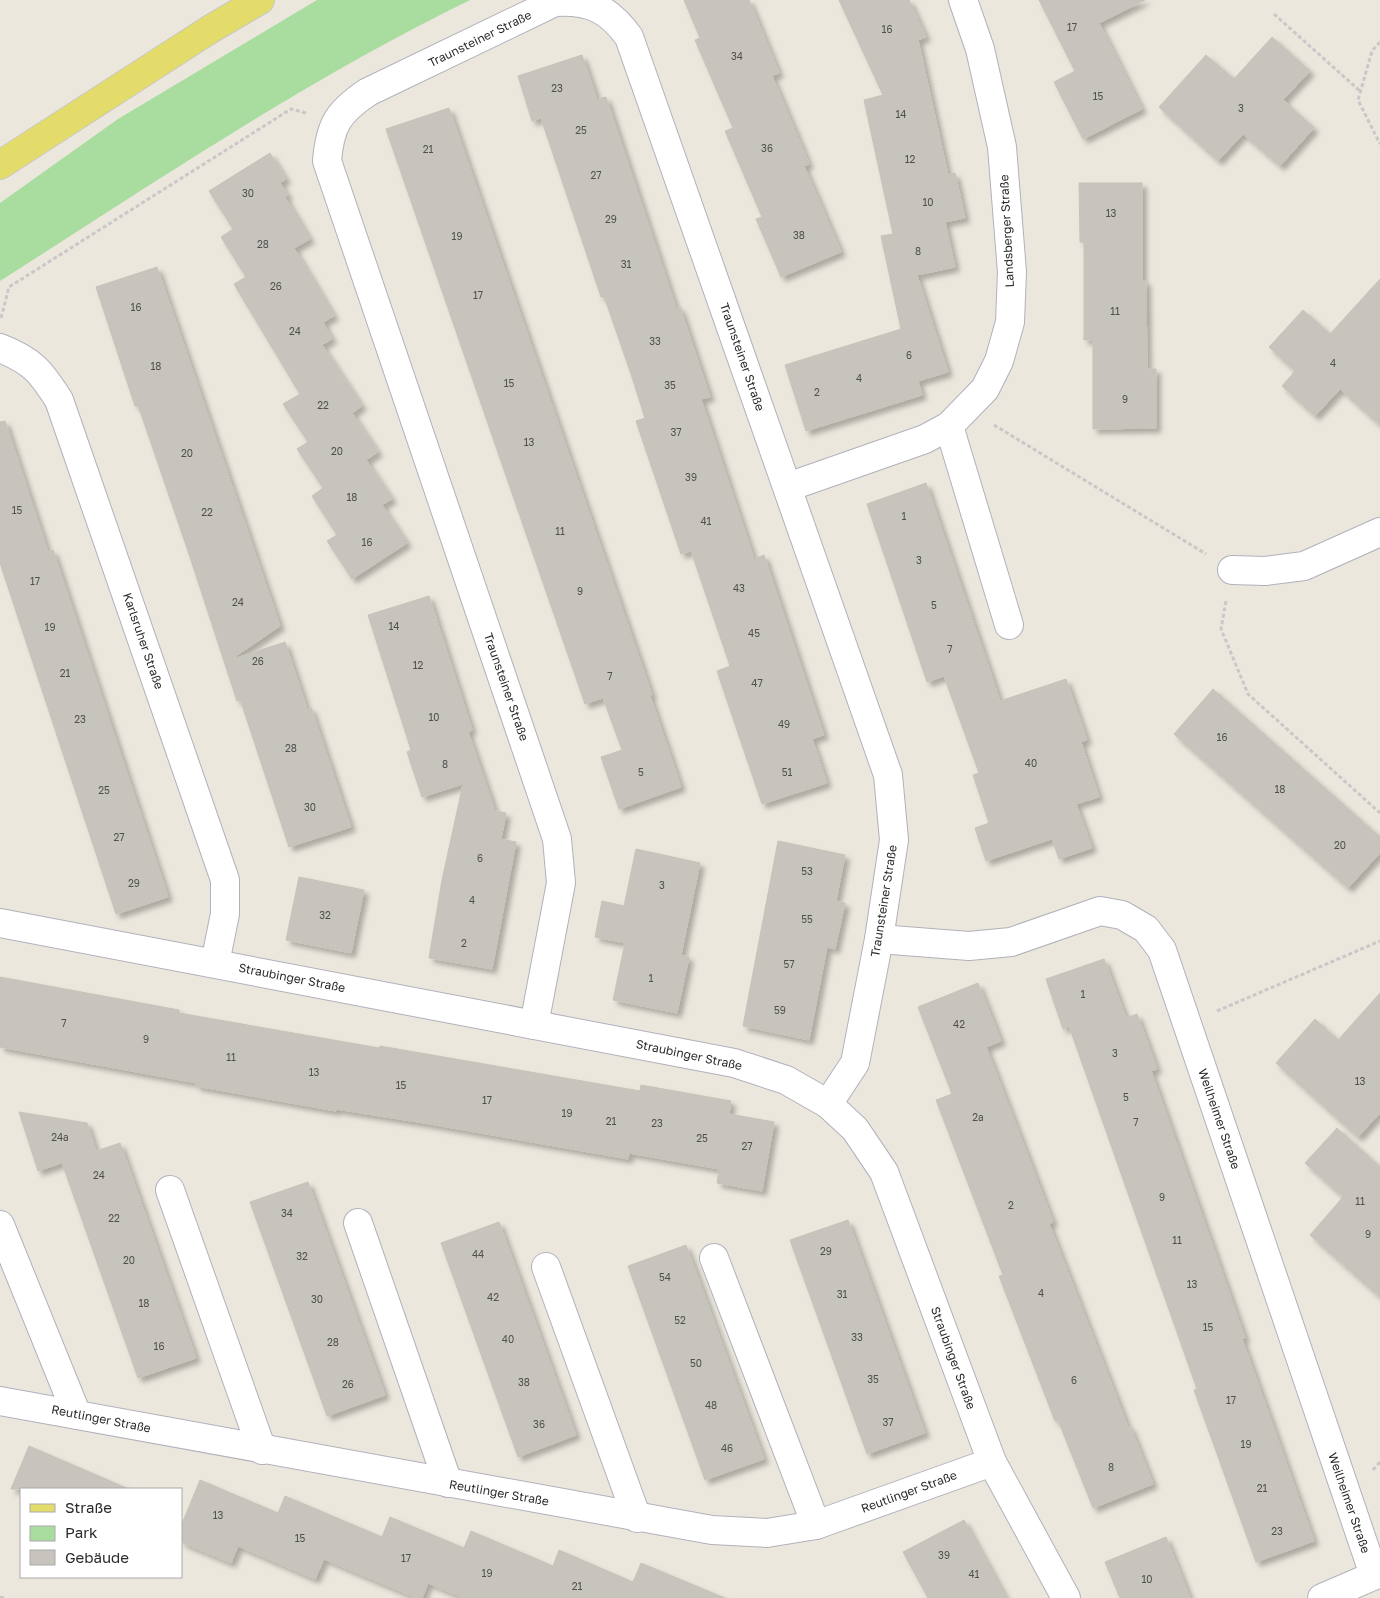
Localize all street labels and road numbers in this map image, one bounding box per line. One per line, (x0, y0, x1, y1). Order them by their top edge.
street label: Traunsteiner Straße (426, 7, 534, 70)
street label: Landsberger Straße (996, 174, 1017, 288)
street label: Traunsteiner Straße (717, 301, 768, 413)
street label: Karlsruher Straße (120, 591, 167, 691)
street label: Traunsteiner Straße (481, 631, 532, 743)
street label: Traunsteiner Straße (867, 844, 900, 958)
street label: Straubinger Straße (237, 960, 347, 995)
street label: Straubinger Straße (635, 1036, 744, 1073)
street label: Weilheimer Straße (1195, 1067, 1244, 1171)
street label: Straubinger Straße (928, 1304, 979, 1411)
street label: Reutlinger Straße (50, 1402, 152, 1436)
street label: Weilheimer Straße (1325, 1451, 1374, 1555)
street label: Reutlinger Straße (859, 1467, 959, 1516)
street label: Reutlinger Straße (448, 1476, 550, 1509)

